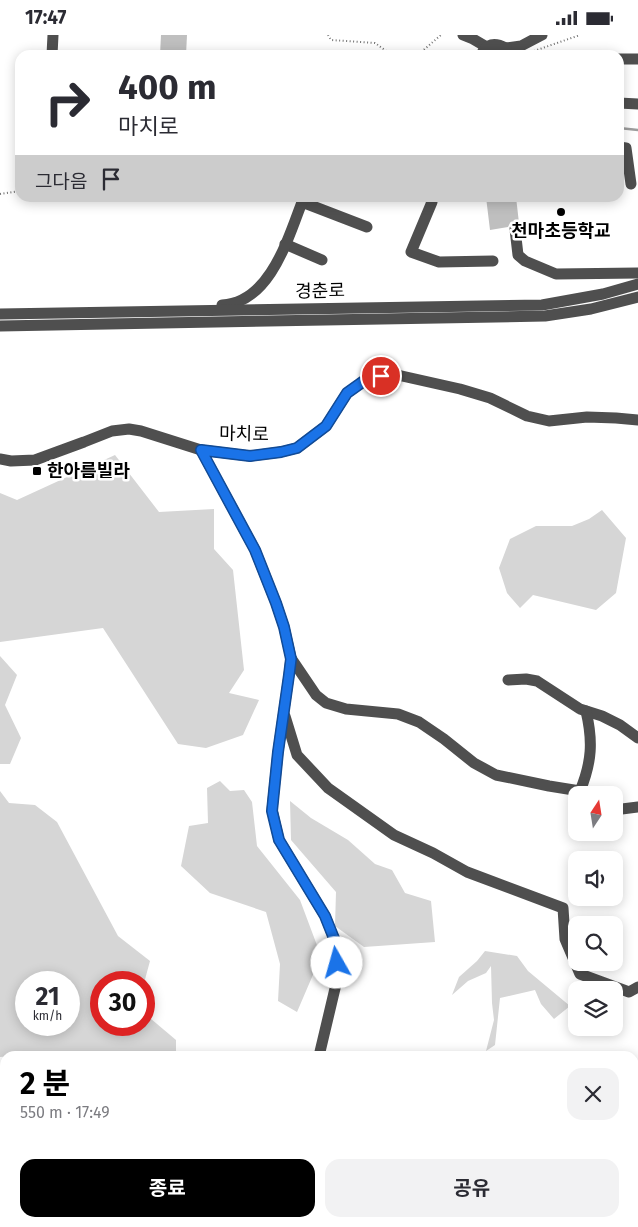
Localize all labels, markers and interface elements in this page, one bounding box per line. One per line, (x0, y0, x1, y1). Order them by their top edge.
text: 17:47 (25, 6, 66, 29)
text: 400 m (118, 66, 217, 108)
icon: right (35, 70, 100, 135)
text: 마치로 (118, 113, 179, 140)
icon: arrive (97, 165, 125, 193)
text: 그다음 (35, 170, 87, 193)
marker: 천마초등학교 (555, 206, 567, 218)
place label: 천마초등학교 (511, 220, 611, 242)
street label: 경춘로 (295, 280, 345, 302)
pin (360, 355, 402, 397)
icon: arrive (367, 362, 395, 390)
street label: 마치로 (219, 423, 269, 445)
place label: 한아름빌라 (47, 460, 130, 482)
marker: 한아름빌라 (31, 465, 43, 477)
north arrow (568, 786, 622, 841)
map controls (568, 786, 623, 1036)
button: sound (568, 851, 623, 906)
button: search (568, 916, 623, 971)
position arrow (310, 936, 362, 988)
speed limit sign: 30 (90, 971, 155, 1036)
button: layers (568, 981, 623, 1036)
text: 21 (36, 982, 59, 1012)
text: km/h (33, 1009, 62, 1023)
text: 2 분 (20, 1066, 70, 1102)
button: close (567, 1068, 619, 1120)
text: 550 m · 17:49 (20, 1103, 110, 1122)
button: 종료 (20, 1159, 315, 1217)
button: 공유 (325, 1159, 619, 1217)

